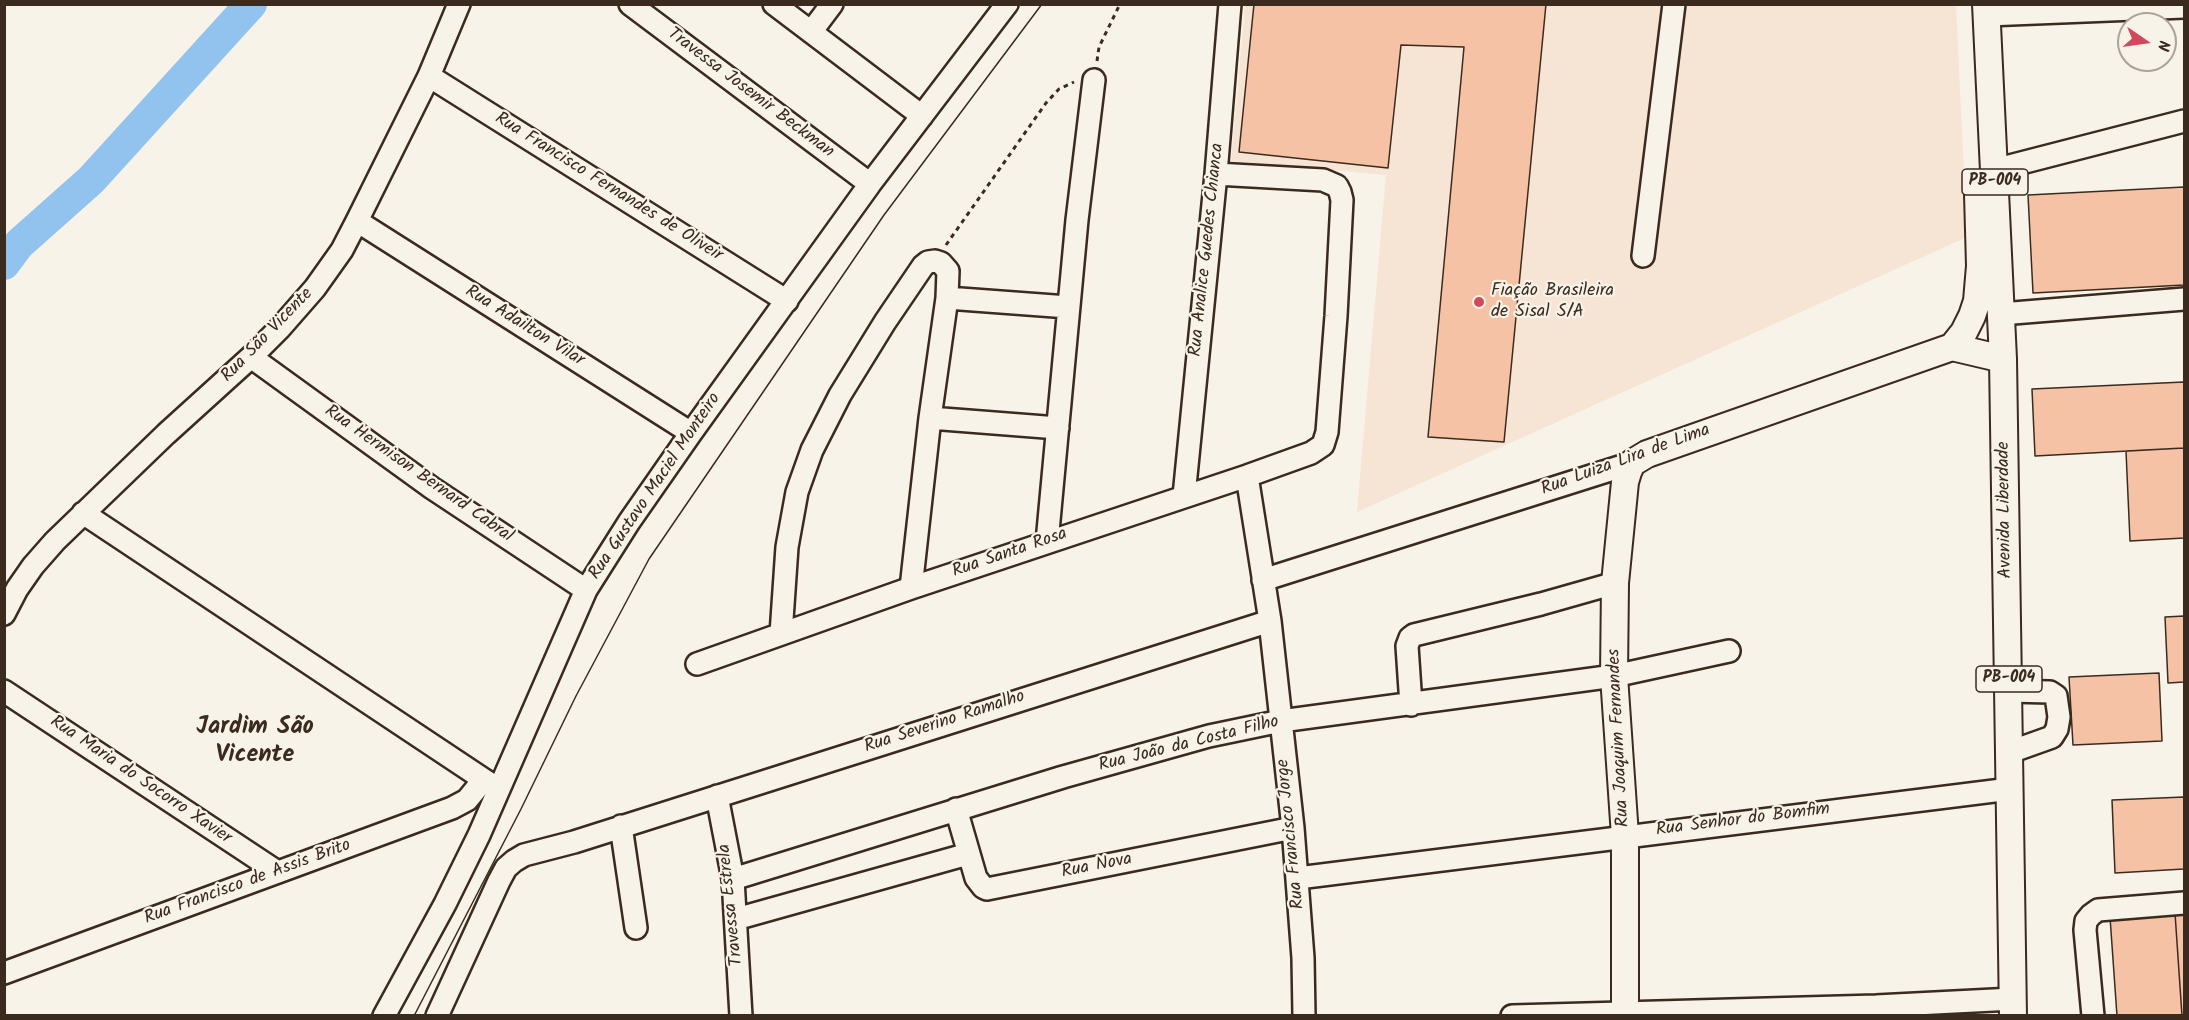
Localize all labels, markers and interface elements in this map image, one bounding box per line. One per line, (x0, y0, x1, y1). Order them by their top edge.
north arrow (2117, 12, 2177, 72)
street label: Travessa Josemir Beckman (662, 24, 838, 164)
text: N (2150, 38, 2176, 53)
street label: Rua Francisco Fernandes de Oliveir (490, 109, 726, 267)
street label: Rua Analice Guedes Chianca (1186, 142, 1230, 358)
road number: PB-004 (1962, 169, 2028, 195)
place label: Fiação Brasileira de Sisal S/A (1491, 281, 1614, 324)
street label: Rua Adailton Vilar (460, 282, 588, 372)
street label: Rua São Vicente (218, 284, 318, 388)
marker: Fiação Brasileira de Sisal S/A (1472, 295, 1486, 309)
street label: Rua Gustavo Maciel Monteiro (585, 390, 727, 584)
street label: Rua Hermison Bernard Cabral (319, 402, 517, 548)
street label: Rua Luiza Lira de Lima (1539, 420, 1713, 502)
street label: Avenida Liberdade (1994, 441, 2018, 579)
street label: Rua Santa Rosa (950, 524, 1070, 584)
street label: Rua Joaquim Fernandes (1605, 648, 1635, 828)
road number: PB-004 (1976, 666, 2042, 692)
street label: Rua Severino Ramalho (862, 687, 1028, 759)
street label: Rua Maria do Socorro Xavier (45, 712, 235, 850)
street label: Rua João da Costa Filho (1097, 712, 1281, 778)
district label: Jardim São Vicente (196, 715, 314, 771)
street label: Rua Francisco Jorge (1273, 758, 1311, 910)
street label: Rua Senhor do Bomfim (1655, 800, 1831, 842)
street label: Rua Francisco de Assis Brito (142, 836, 354, 930)
street label: Travessa Estrela (715, 843, 749, 967)
street label: Rua Nova (1060, 850, 1134, 884)

